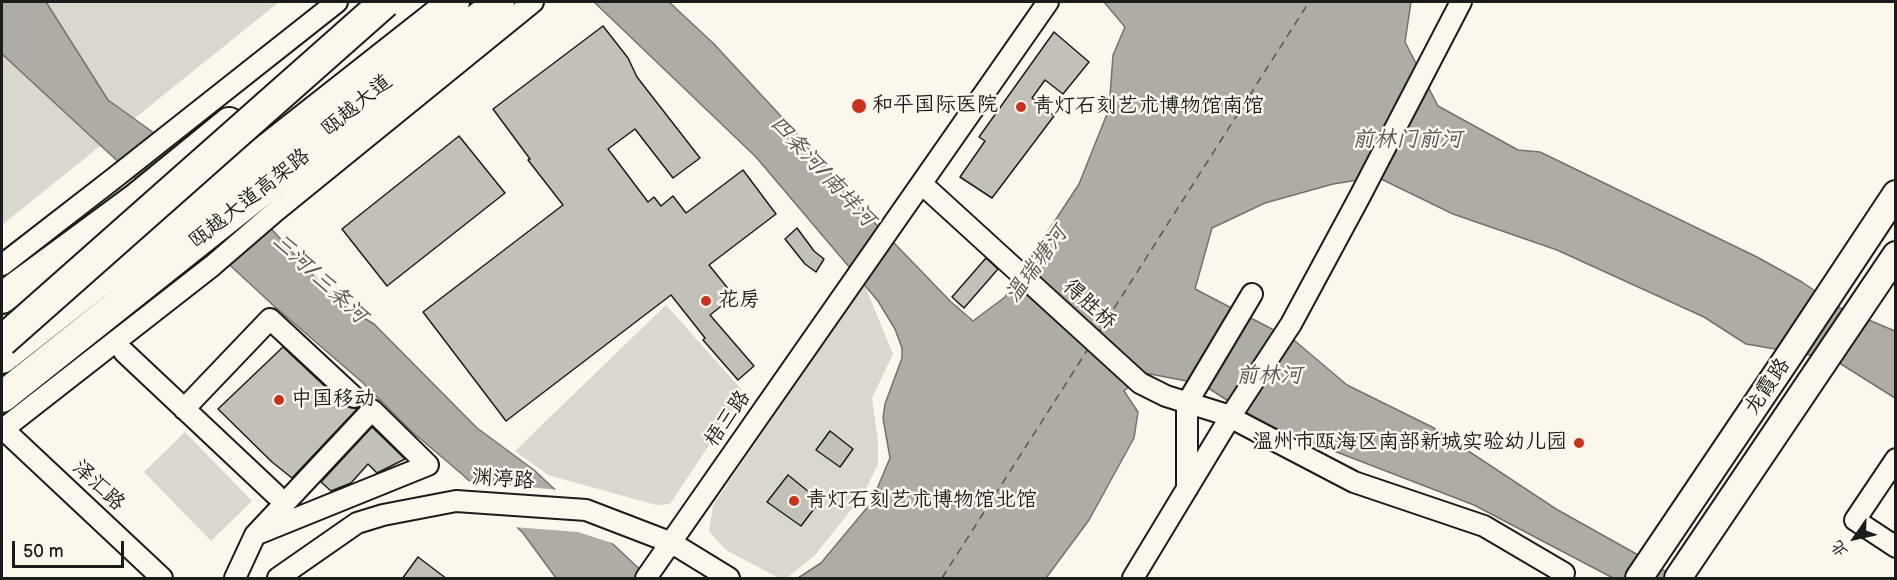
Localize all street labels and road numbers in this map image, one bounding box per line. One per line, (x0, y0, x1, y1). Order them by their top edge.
street label: 瓯越大道 (316, 70, 398, 142)
street label: 瓯越大道高架路 (184, 144, 316, 254)
street label: 得胜桥 (1057, 275, 1121, 335)
street label: 龙霞路 (1740, 354, 1796, 420)
street label: 梧三路 (700, 386, 756, 452)
street label: 泽汇路 (66, 455, 130, 517)
street label: 渊渟路 (471, 465, 535, 495)

